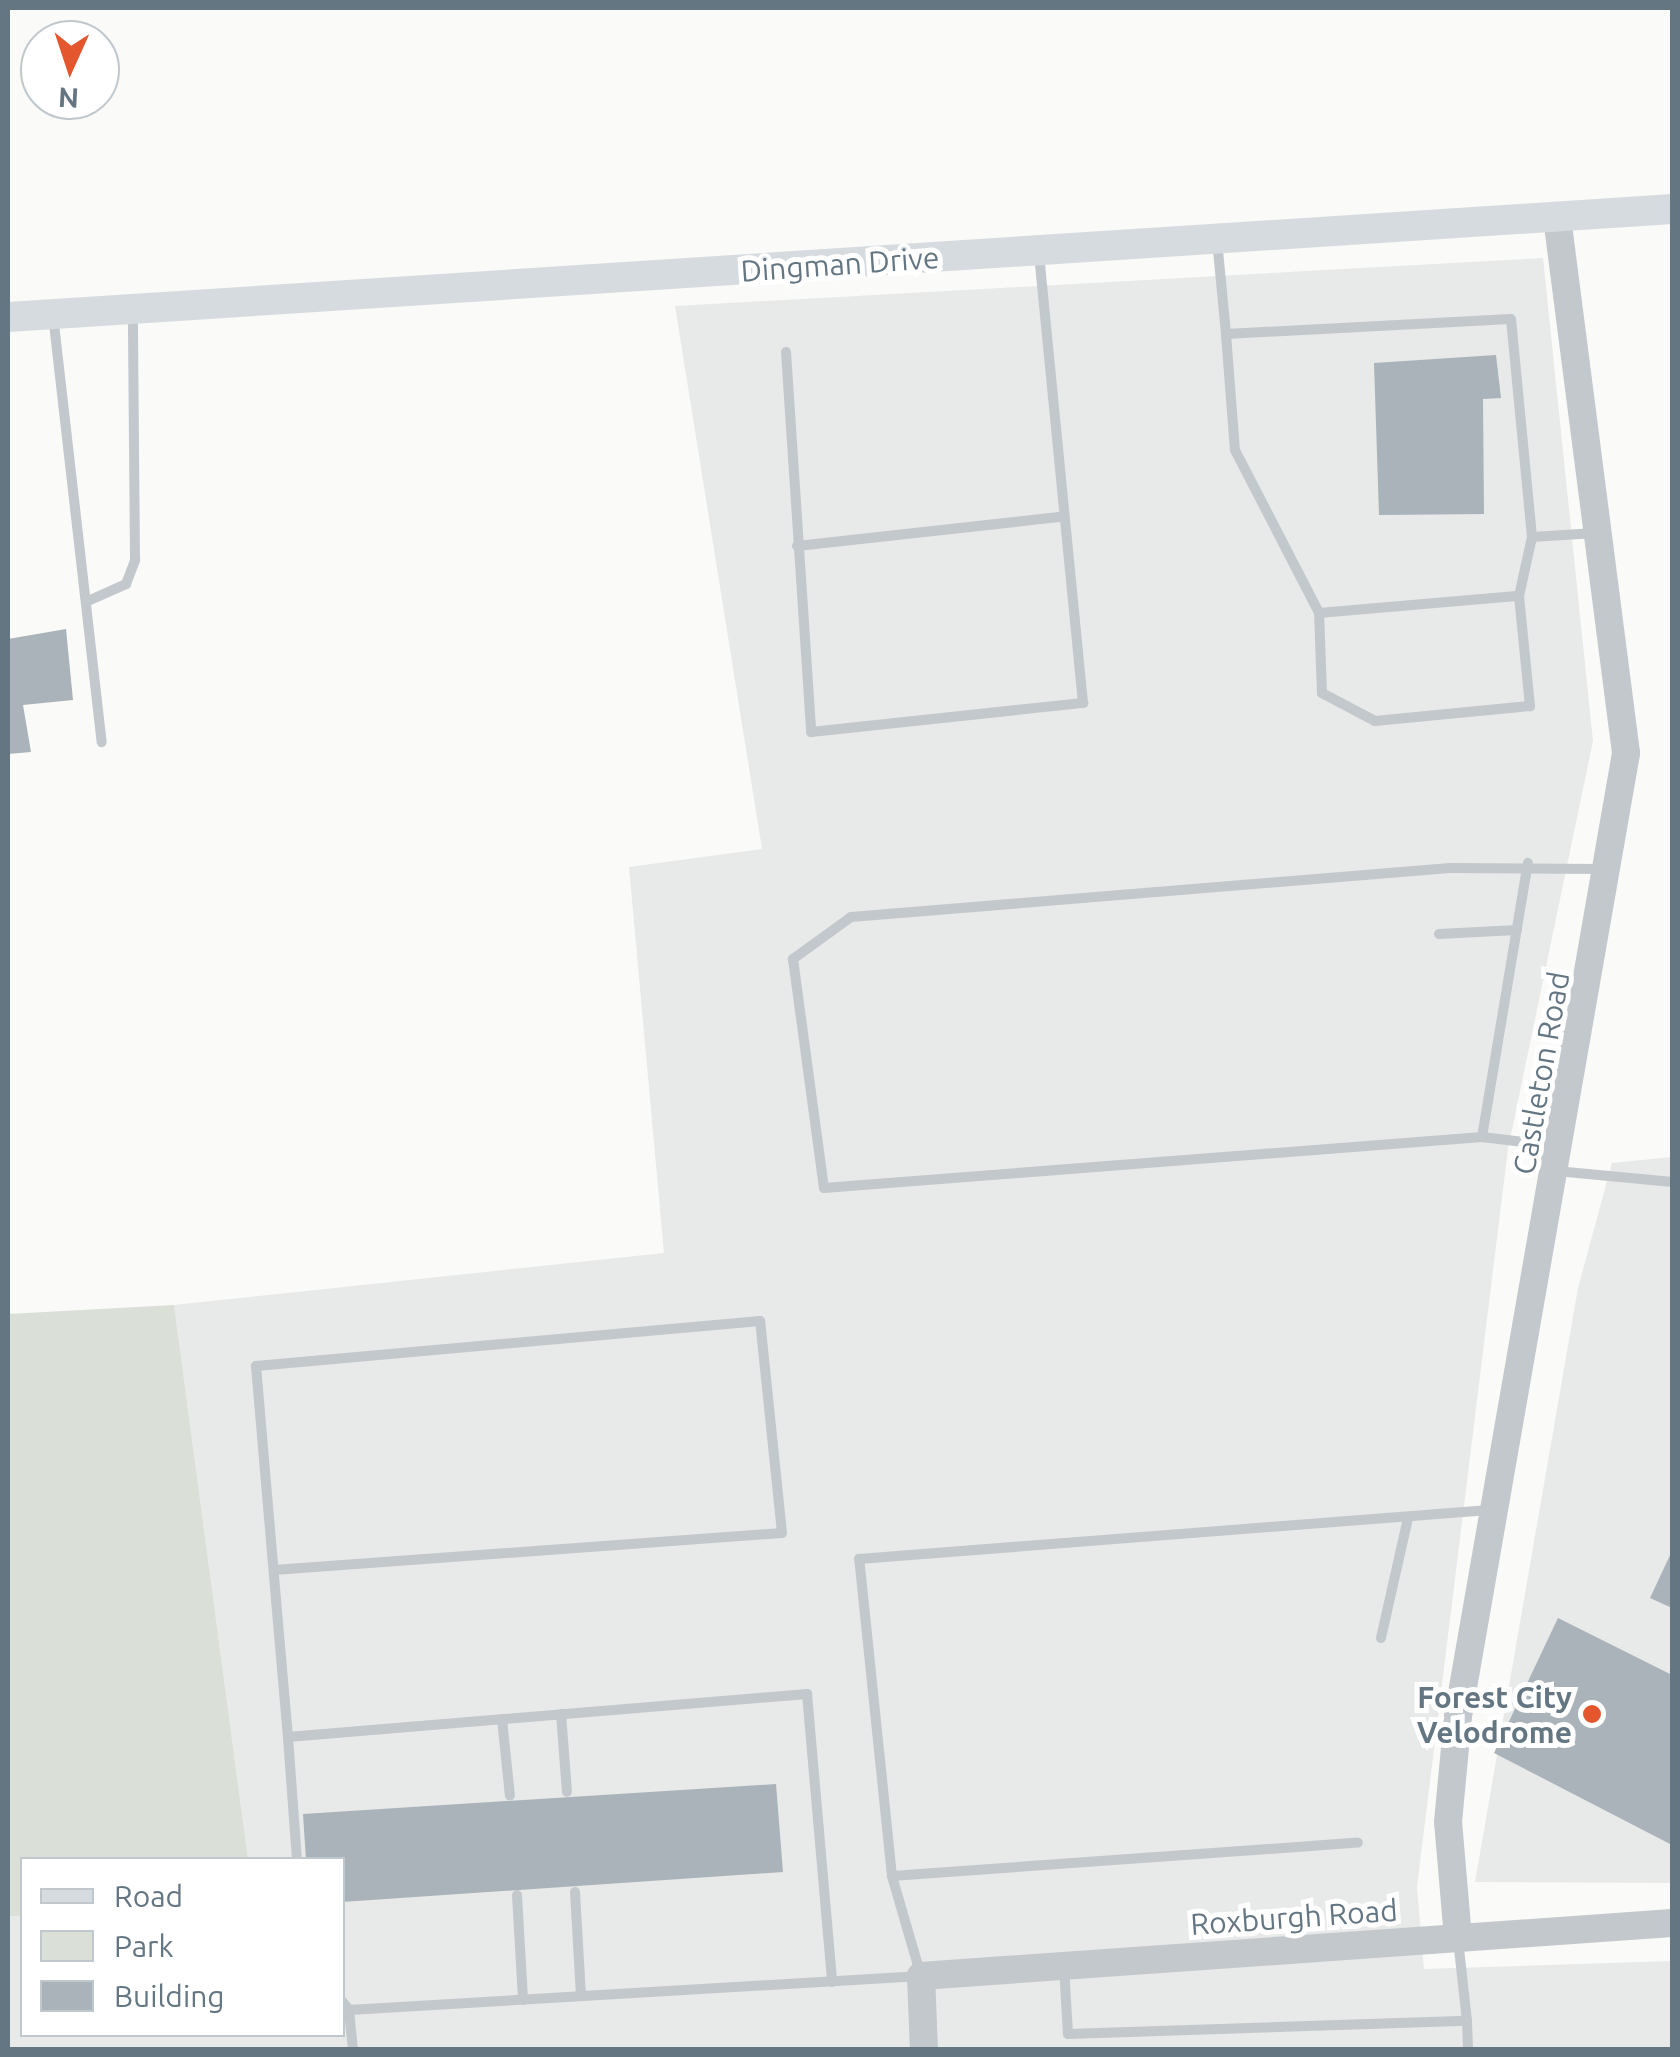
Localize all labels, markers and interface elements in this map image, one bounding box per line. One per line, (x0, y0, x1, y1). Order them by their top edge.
north arrow (20, 20, 120, 120)
text: N (57, 82, 80, 114)
street label: Dingman Drive (739, 239, 941, 289)
street label: Castleton Road (1505, 969, 1577, 1177)
place label: Forest City Velodrome (1417, 1679, 1572, 1750)
marker: Forest City Velodrome (1581, 1703, 1603, 1725)
legend (20, 1857, 345, 2037)
text: Road (114, 1879, 183, 1913)
street label: Roxburgh Road (1189, 1892, 1399, 1942)
text: Park (114, 1929, 174, 1963)
text: Building (114, 1979, 225, 2013)

